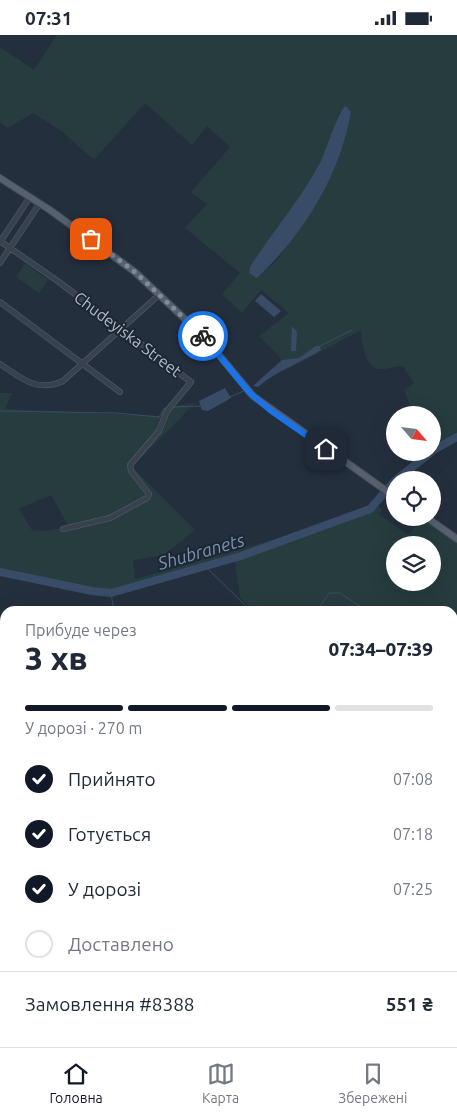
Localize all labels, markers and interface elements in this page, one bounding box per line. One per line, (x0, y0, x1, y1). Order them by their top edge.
text: 07:31 (25, 7, 73, 29)
pin (70, 218, 112, 260)
icon: bag (77, 225, 105, 253)
street label: Chudeyiska Street (71, 288, 186, 381)
courier (178, 311, 228, 361)
icon: bike (189, 322, 217, 350)
north arrow (386, 406, 441, 461)
map controls (386, 406, 441, 591)
pin (305, 428, 347, 470)
icon: home (312, 435, 340, 463)
button: locate (386, 471, 441, 526)
water label: Shubranets (154, 529, 247, 573)
button: layers (386, 536, 441, 591)
text: Прибуде через (25, 621, 137, 639)
text: 07:34–07:39 (328, 638, 433, 660)
text: 3 хв (25, 640, 88, 676)
text: У дорозі · 270 m (25, 719, 142, 737)
icon: check (25, 765, 53, 793)
text: Прийнято (68, 768, 156, 790)
text: 07:08 (393, 770, 433, 788)
icon: check (25, 820, 53, 848)
text: Готується (68, 823, 151, 845)
text: 07:18 (393, 825, 433, 843)
icon: check (25, 875, 53, 903)
text: У дорозі (68, 878, 141, 900)
text: 07:25 (393, 880, 433, 898)
text: Доставлено (68, 933, 174, 955)
text: Замовлення #8388 (25, 993, 195, 1015)
text: 551 ₴ (386, 993, 433, 1015)
tab: Головна (50, 1060, 103, 1106)
tab: Карта (202, 1060, 239, 1106)
tab: Збережені (338, 1060, 407, 1106)

